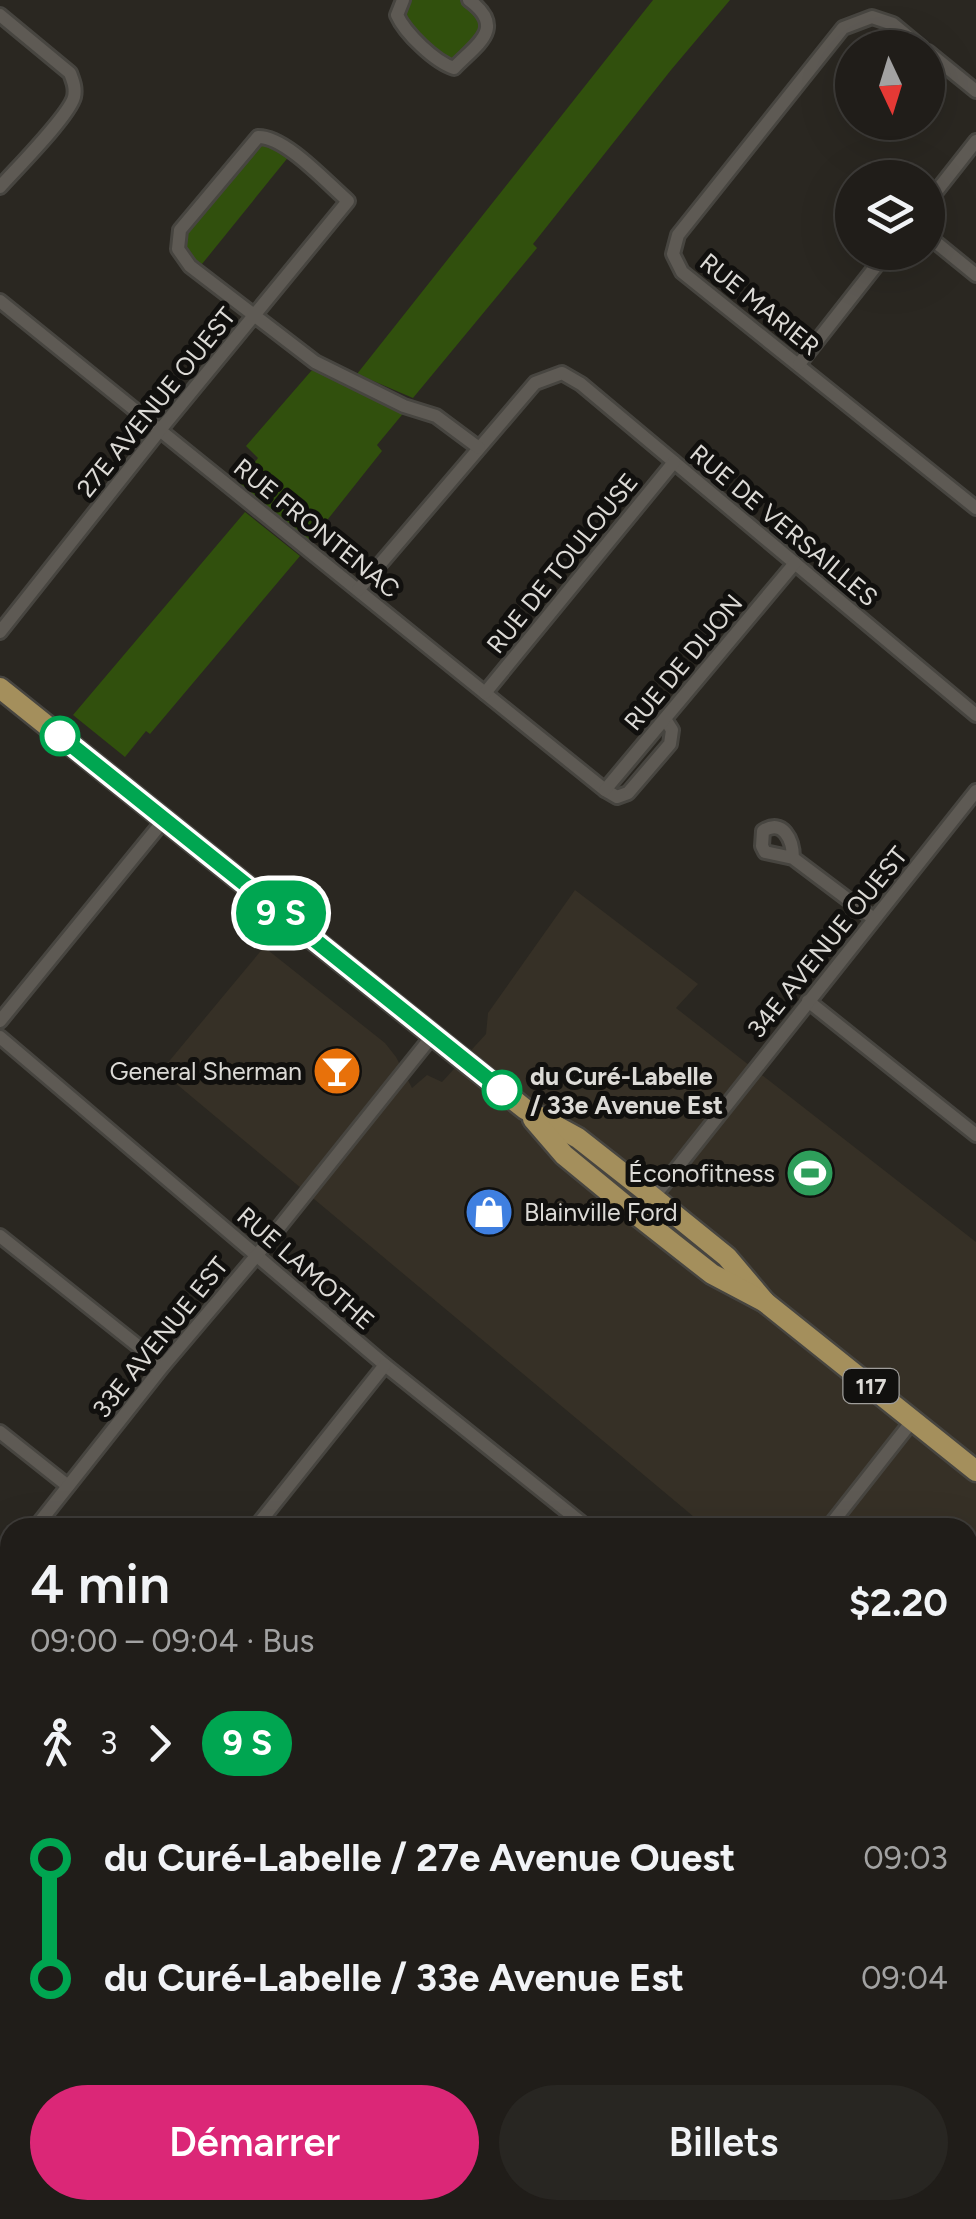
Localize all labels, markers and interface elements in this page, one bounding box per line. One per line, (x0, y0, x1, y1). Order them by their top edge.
north arrow (835, 30, 945, 140)
map controls (835, 30, 945, 270)
button: layers (835, 160, 945, 270)
street label: RUE MARIER (694, 247, 826, 361)
street label: 27E AVENUE OUEST (70, 301, 242, 503)
street label: RUE DE VERSAILLES (684, 438, 884, 612)
street label: RUE FRONTENAC (228, 452, 406, 604)
street label: RUE DE TOULOUSE (480, 467, 644, 659)
street label: RUE DE DIJON (617, 588, 749, 736)
unlabelled marker (41, 717, 79, 755)
street label: 34E AVENUE OUEST (741, 840, 913, 1044)
line badge: 9 S (224, 880, 338, 946)
text: 9 S (256, 892, 306, 934)
bar icon: General Sherman (311, 1045, 363, 1097)
place label: General Sherman (109, 1056, 302, 1086)
place label: du Curé-Labelle / 33e Avenue Est (530, 1061, 723, 1120)
marker: du Curé-Labelle / 33e Avenue Est (483, 1071, 521, 1109)
sports icon: Éconofitness (784, 1147, 836, 1199)
place label: Éconofitness (628, 1158, 775, 1188)
shop icon: Blainville Ford (463, 1186, 515, 1238)
place label: Blainville Ford (524, 1197, 678, 1227)
street label: RUE LAMOTHE (231, 1200, 381, 1336)
street label: 33E AVENUE EST (86, 1250, 234, 1423)
road number: 117 (844, 1369, 898, 1403)
text: 4 min (30, 1551, 170, 1617)
text: $2.20 (849, 1580, 948, 1626)
text: 09:00 – 09:04 · Bus (30, 1622, 315, 1660)
icon: walk (30, 1716, 85, 1771)
icon: forward (132, 1716, 187, 1771)
text: 9 S (222, 1722, 272, 1764)
text: 3 (100, 1724, 117, 1762)
text: du Curé-Labelle / 27e Avenue Ouest (104, 1835, 735, 1881)
text: 09:03 (863, 1839, 948, 1877)
text: du Curé-Labelle / 33e Avenue Est (104, 1955, 684, 2001)
text: 09:04 (861, 1959, 948, 1997)
button: Démarrer (30, 2085, 479, 2200)
button: Billets (499, 2085, 948, 2200)

